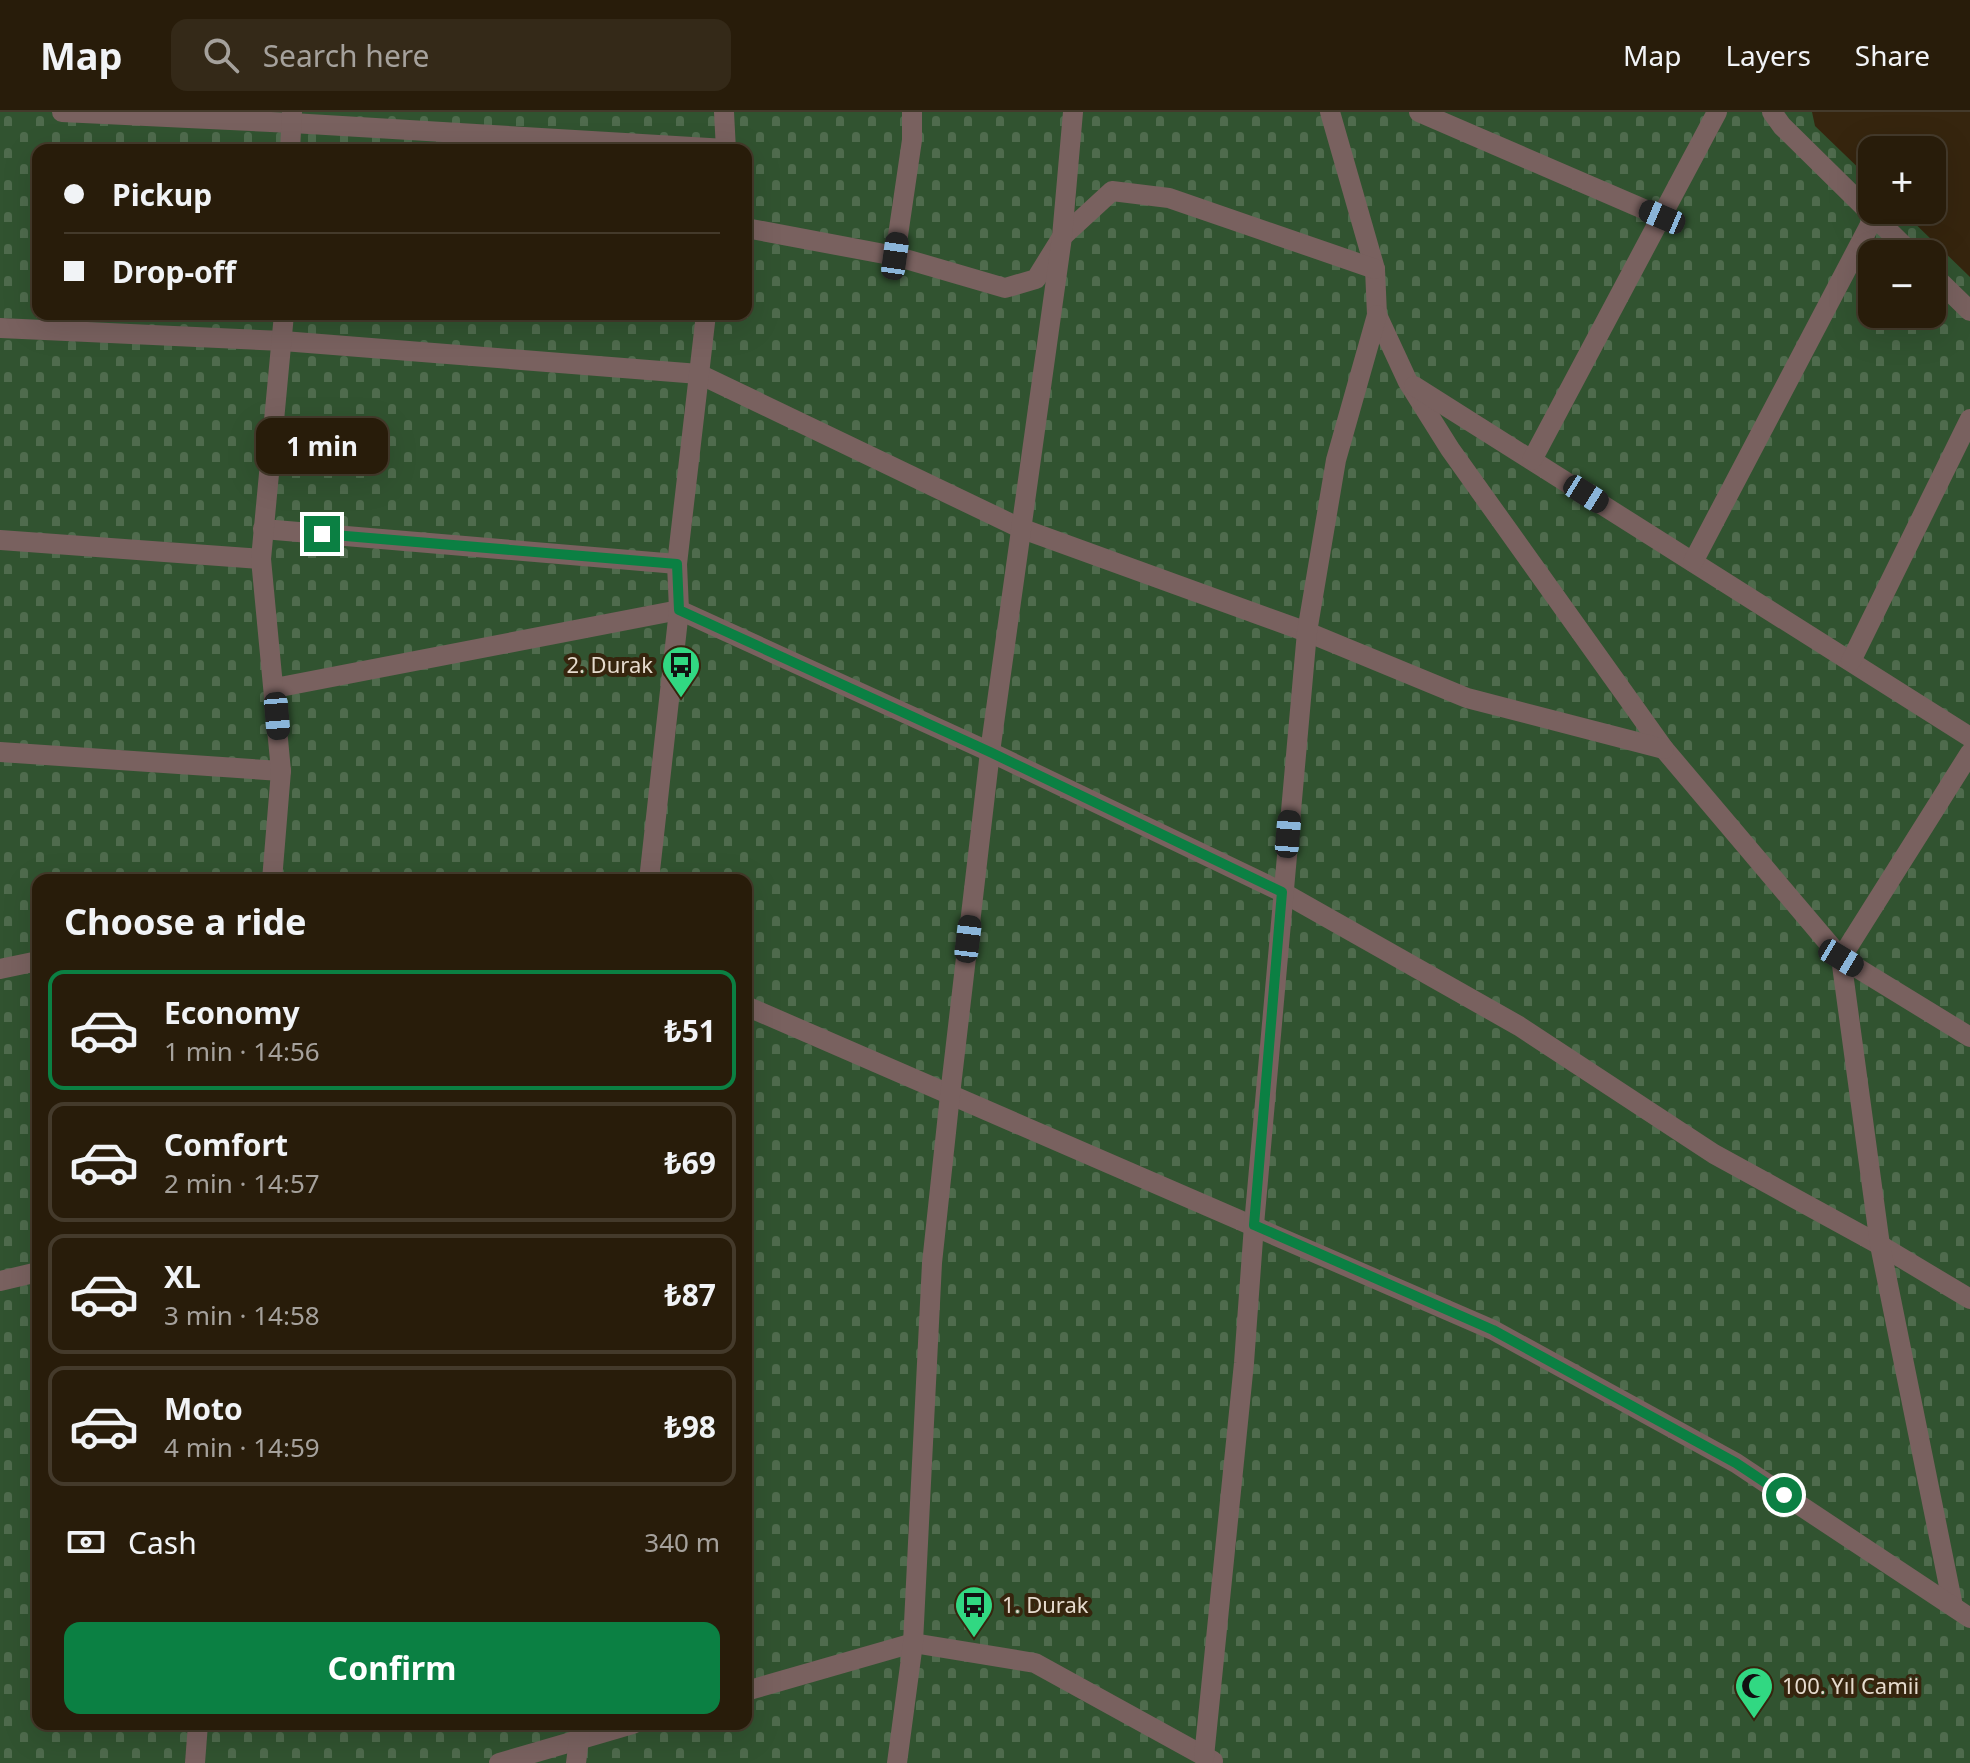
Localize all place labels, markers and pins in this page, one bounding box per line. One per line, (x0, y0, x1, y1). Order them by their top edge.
bus stop icon: 2. Durak (660, 644, 702, 699)
place label: 2. Durak (566, 649, 653, 679)
bus stop icon: 1. Durak (953, 1584, 995, 1639)
place label: 1. Durak (1002, 1589, 1089, 1619)
mosque icon: 100. Yıl Camii (1733, 1665, 1775, 1720)
place label: 100. Yıl Camii (1782, 1670, 1919, 1700)

